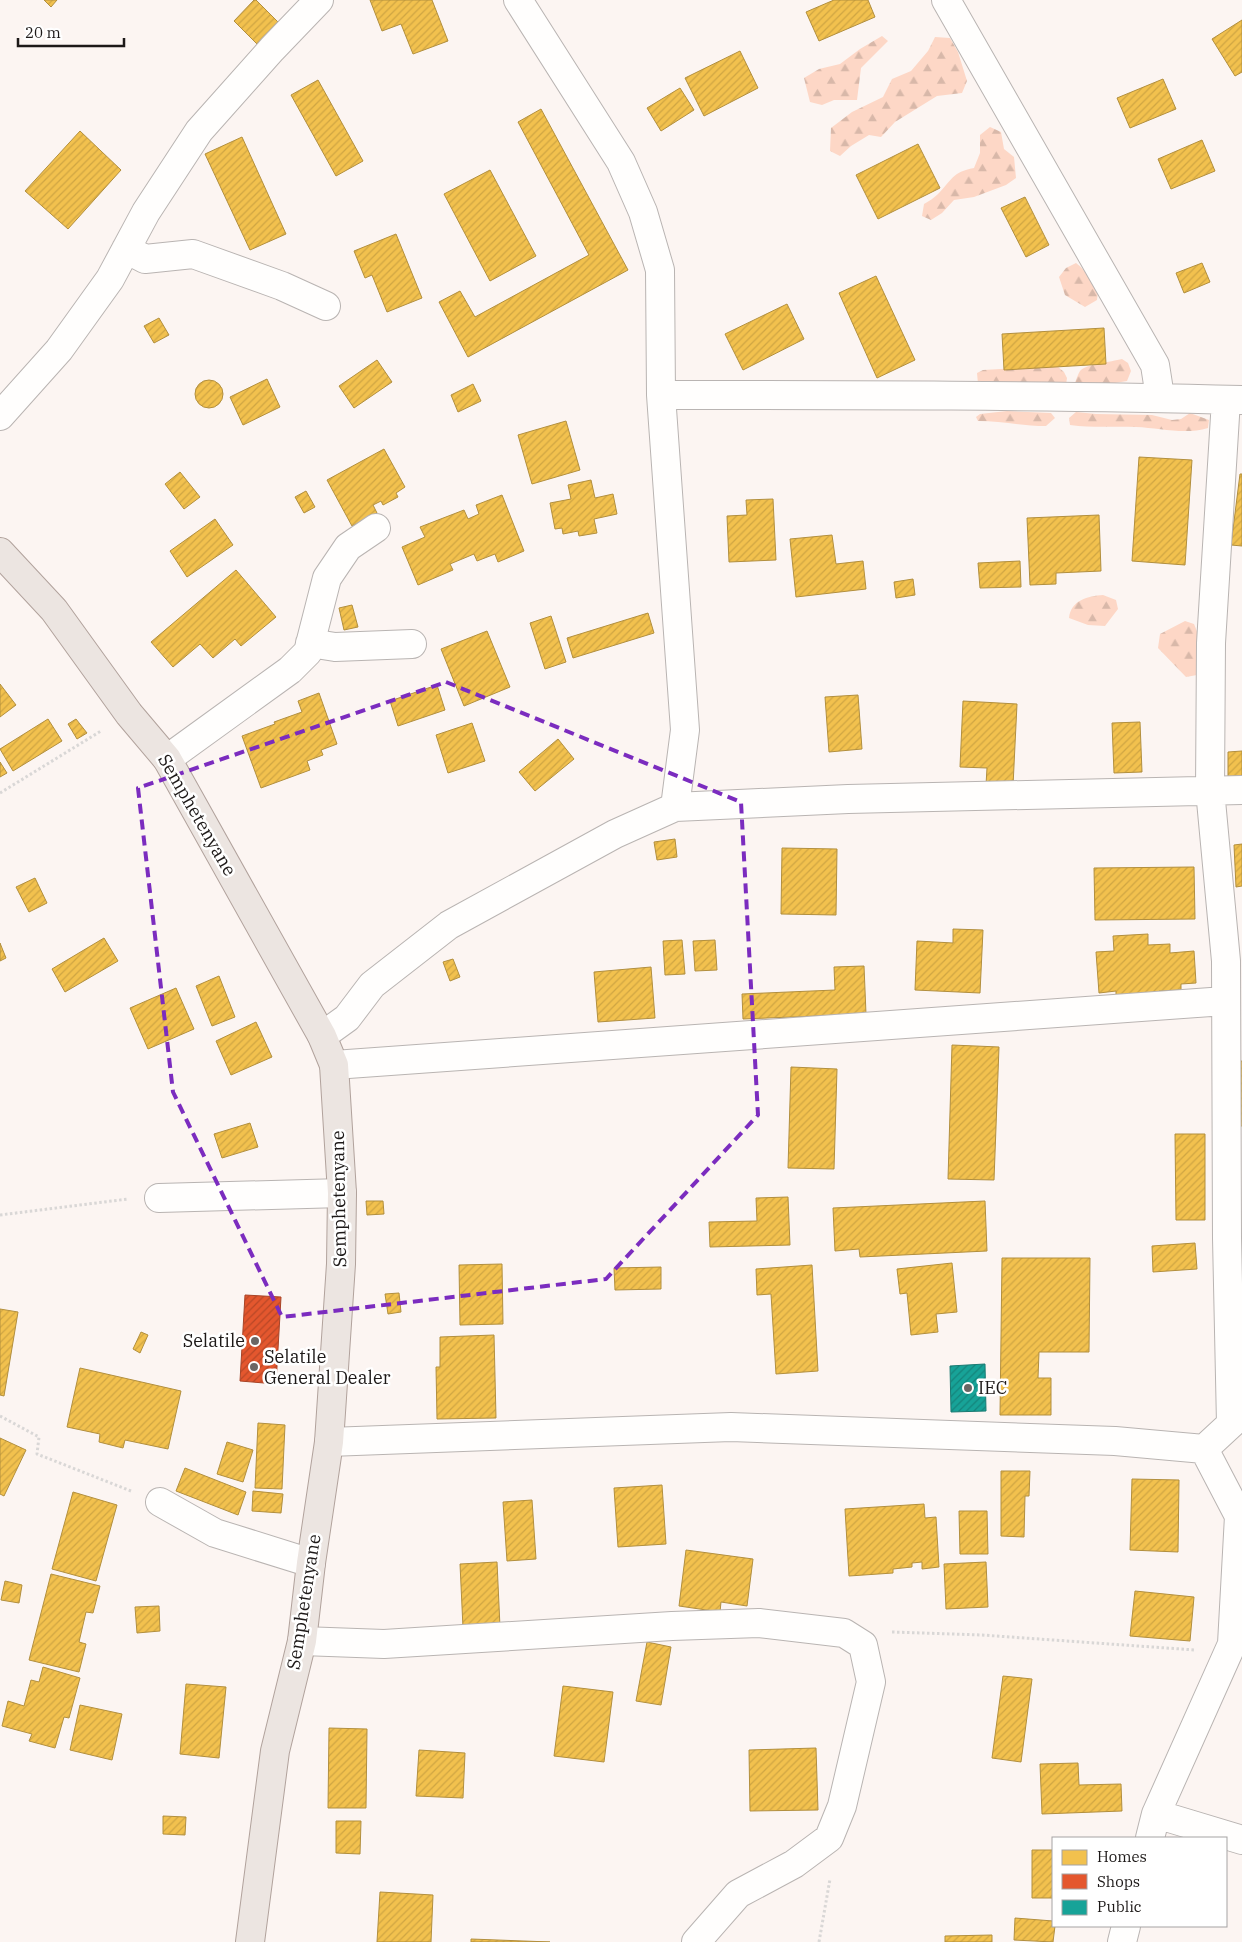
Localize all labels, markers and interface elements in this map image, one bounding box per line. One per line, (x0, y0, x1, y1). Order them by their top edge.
scale bar (18, 15, 124, 47)
text: 20 m (25, 23, 61, 42)
street label: Semphetenyane (153, 750, 242, 880)
street label: Semphetenyane (326, 1130, 351, 1268)
place label: Selatile (183, 1329, 245, 1352)
marker: Selatile (249, 1335, 261, 1347)
place label: Selatile General Dealer (264, 1345, 391, 1389)
marker: Selatile General Dealer (248, 1361, 260, 1373)
place label: IEC (978, 1376, 1007, 1399)
marker: IEC (962, 1382, 974, 1394)
street label: Semphetenyane (281, 1532, 326, 1671)
legend (1052, 1837, 1227, 1927)
text: Homes (1097, 1847, 1147, 1866)
text: Shops (1097, 1872, 1140, 1891)
text: Public (1097, 1897, 1142, 1916)

